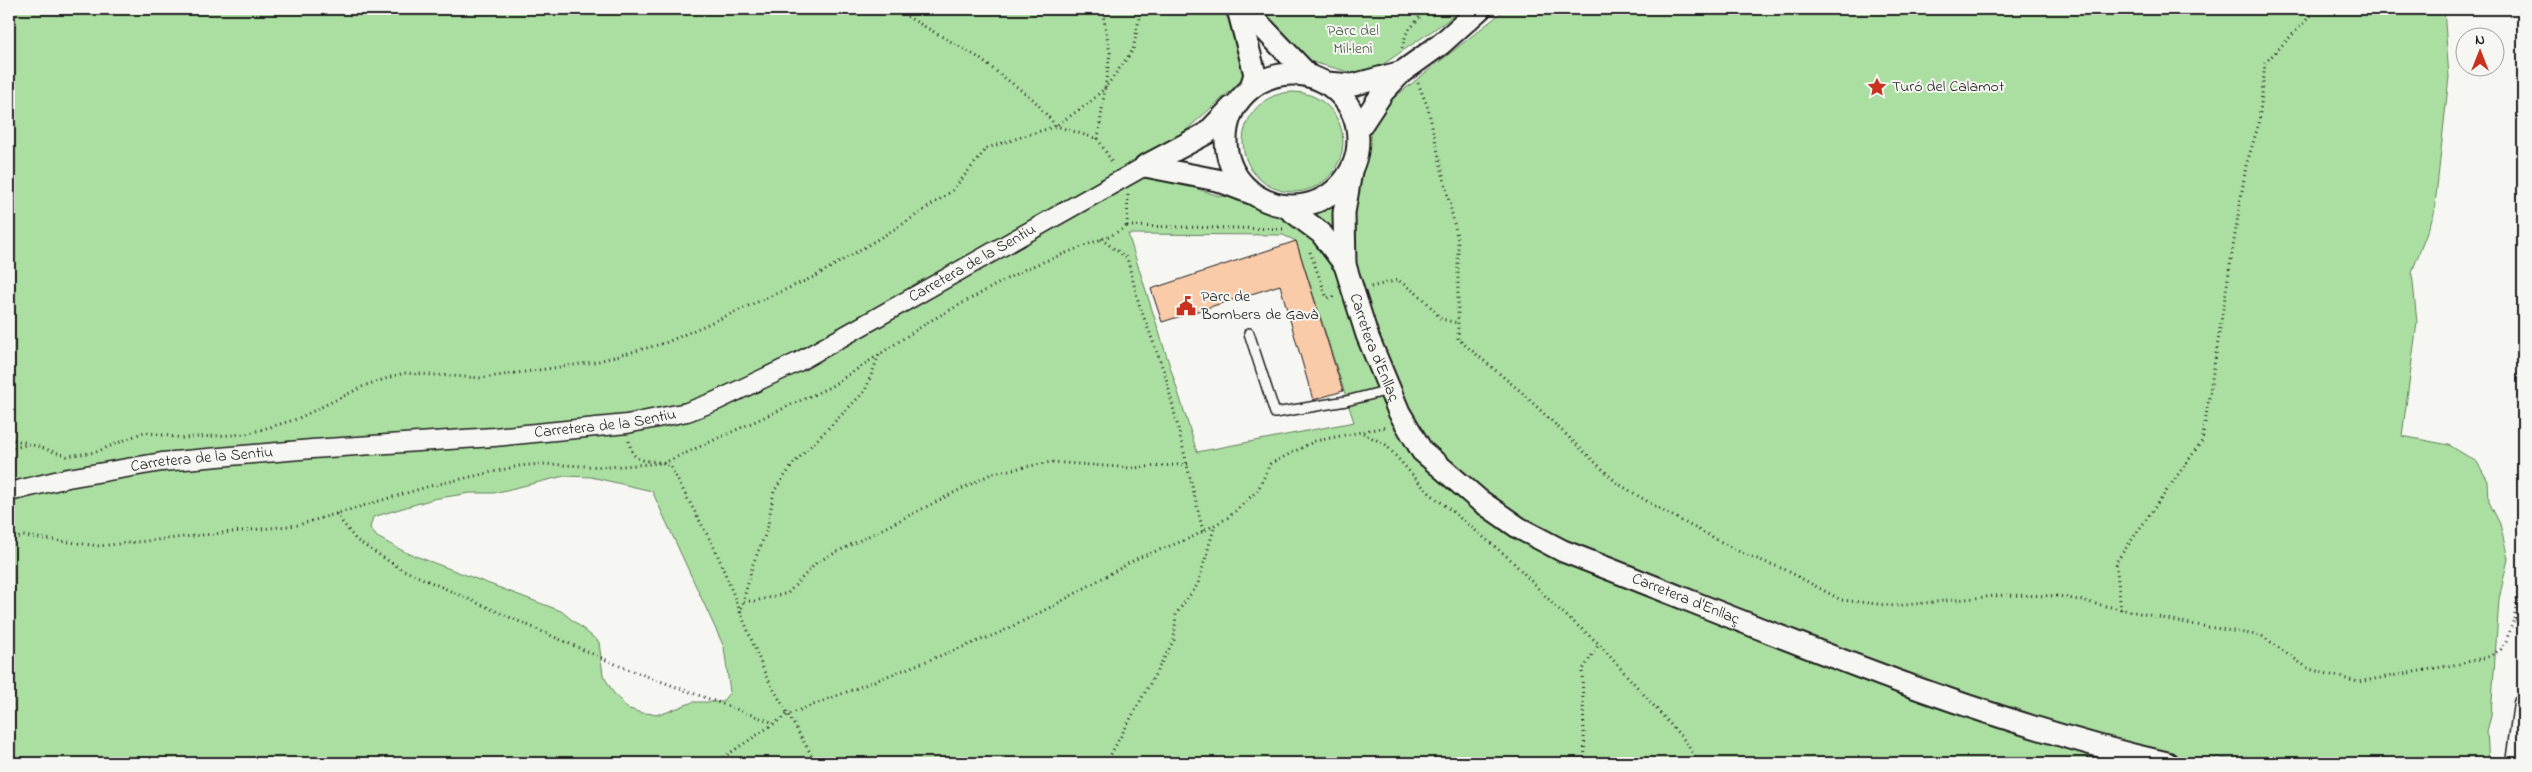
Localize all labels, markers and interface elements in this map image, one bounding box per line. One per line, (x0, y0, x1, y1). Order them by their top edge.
park label: Parc del Mil·leni (1327, 19, 1379, 61)
north arrow (2454, 28, 2504, 78)
text: N (2475, 30, 2485, 51)
place label: Turó del Calamot (1892, 75, 2005, 99)
place icon: Turó del Calamot (1866, 76, 1888, 98)
street label: Carretera de la Sentiu (904, 218, 1041, 309)
place label: Parc de Bombers de Gavà (1200, 285, 1318, 327)
street label: Carretera d'Enllaç (1343, 290, 1406, 406)
public building icon: Parc de Bombers de Gavà (1175, 295, 1197, 317)
street label: Carretera de la Sentiu (533, 402, 678, 445)
street label: Carretera de la Sentiu (129, 440, 274, 479)
street label: Carretera d'Enllaç (1628, 567, 1744, 632)

